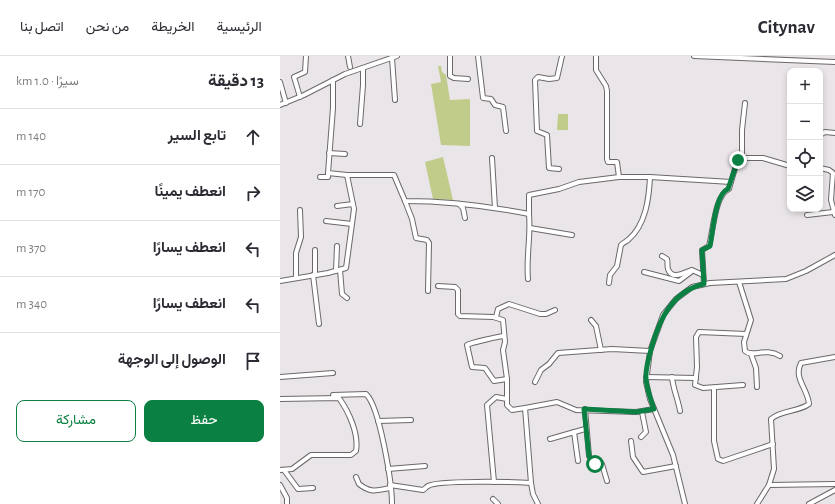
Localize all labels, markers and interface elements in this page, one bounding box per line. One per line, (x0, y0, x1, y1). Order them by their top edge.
text: Citynav (758, 18, 815, 37)
text: اتصل بنا (20, 20, 64, 34)
text: من نحن (86, 20, 129, 34)
text: الخريطة (151, 20, 195, 34)
text: الرئيسية (217, 20, 262, 34)
map controls (787, 68, 823, 212)
button: + (787, 68, 823, 104)
text: 13 دقيقة (208, 72, 264, 89)
text: سيرًا · 1.0 km (16, 75, 79, 88)
button: − (787, 104, 823, 140)
icon: ahead (242, 126, 264, 148)
text: تابع السير (168, 128, 226, 143)
text: 140 m (16, 130, 46, 143)
button: locate (787, 140, 823, 176)
route end (729, 151, 747, 169)
button: layers (787, 176, 823, 212)
icon: right (242, 182, 264, 204)
text: انعطف يمينًا (155, 184, 226, 199)
text: 170 m (16, 186, 45, 199)
icon: left (242, 238, 264, 260)
text: انعطف يسارًا (153, 240, 226, 255)
text: 370 m (16, 242, 46, 255)
icon: left (242, 294, 264, 316)
text: انعطف يسارًا (153, 296, 226, 311)
text: 340 m (16, 298, 47, 311)
icon: arrive (242, 350, 264, 372)
text: الوصول إلى الوجهة (118, 352, 226, 367)
button: مشاركة (16, 400, 136, 442)
button: حفظ (144, 400, 264, 442)
route start (586, 455, 604, 473)

